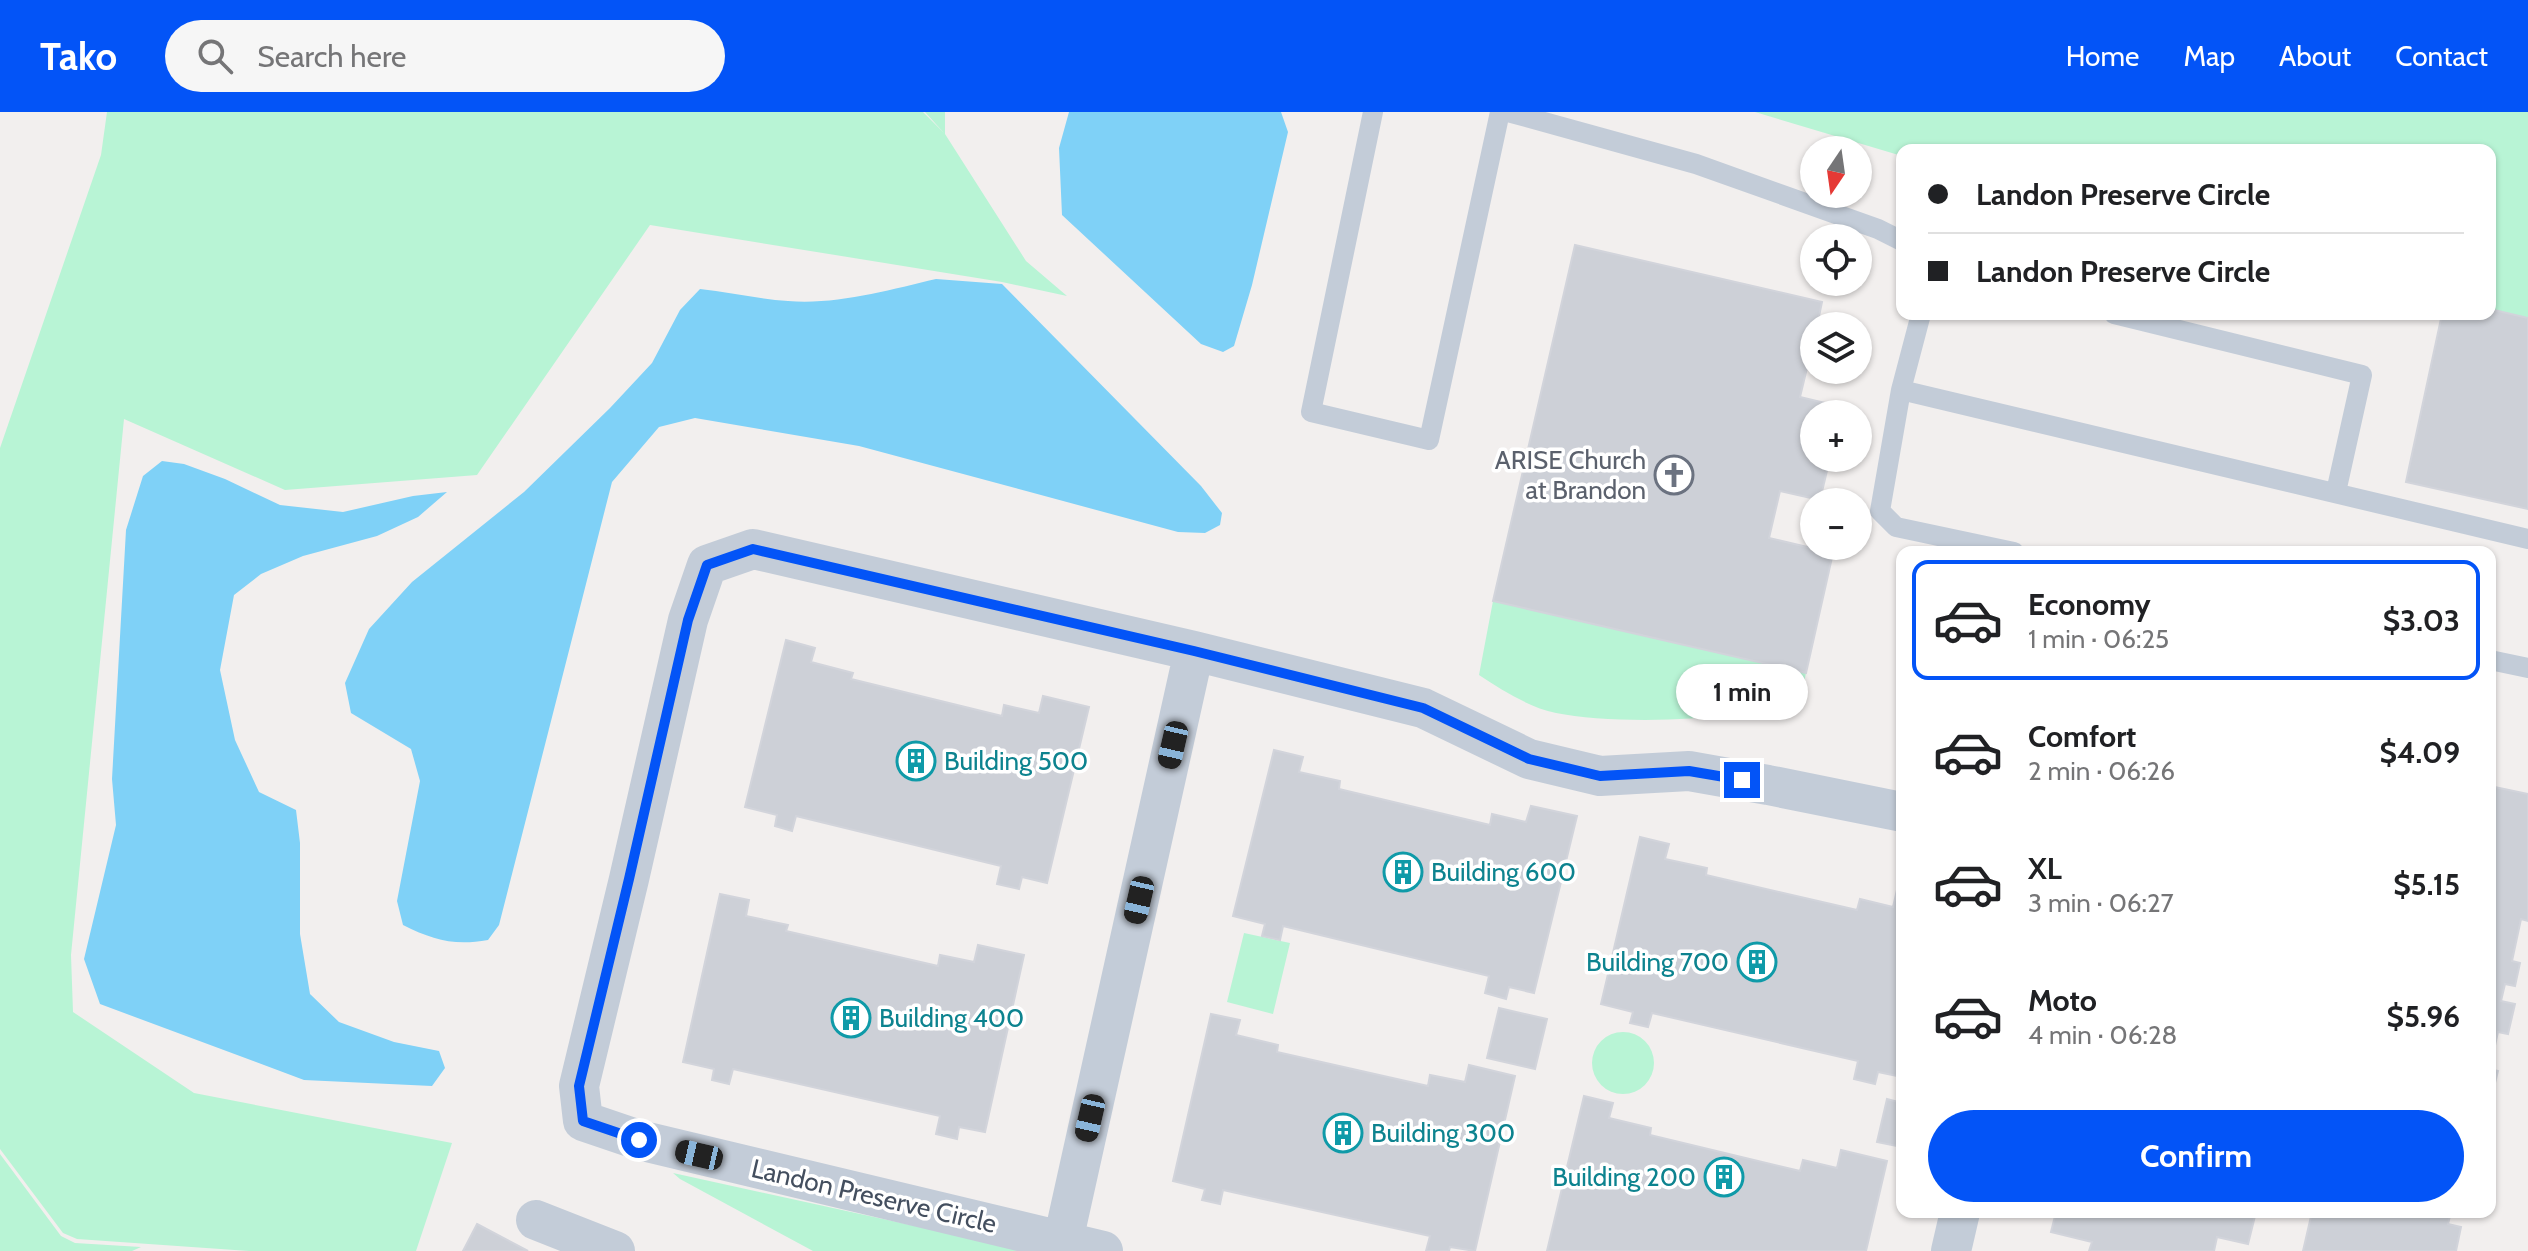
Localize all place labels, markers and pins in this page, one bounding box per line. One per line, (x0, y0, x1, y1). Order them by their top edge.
place label: ARISE Church at Brandon (1495, 444, 1646, 506)
church icon: ARISE Church at Brandon (1653, 454, 1695, 496)
building icon: Building 500 (895, 740, 937, 782)
place label: Building 500 (944, 745, 1088, 777)
building icon: Building 600 (1382, 851, 1424, 893)
place label: Building 600 (1431, 856, 1576, 888)
building icon: Building 700 (1736, 941, 1778, 983)
place label: Building 700 (1586, 946, 1729, 978)
building icon: Building 400 (830, 997, 872, 1039)
place label: Building 400 (879, 1002, 1024, 1034)
building icon: Building 300 (1322, 1112, 1364, 1154)
place label: Building 300 (1371, 1117, 1515, 1149)
building icon: Building 200 (1703, 1156, 1745, 1198)
place label: Building 200 (1552, 1161, 1696, 1193)

